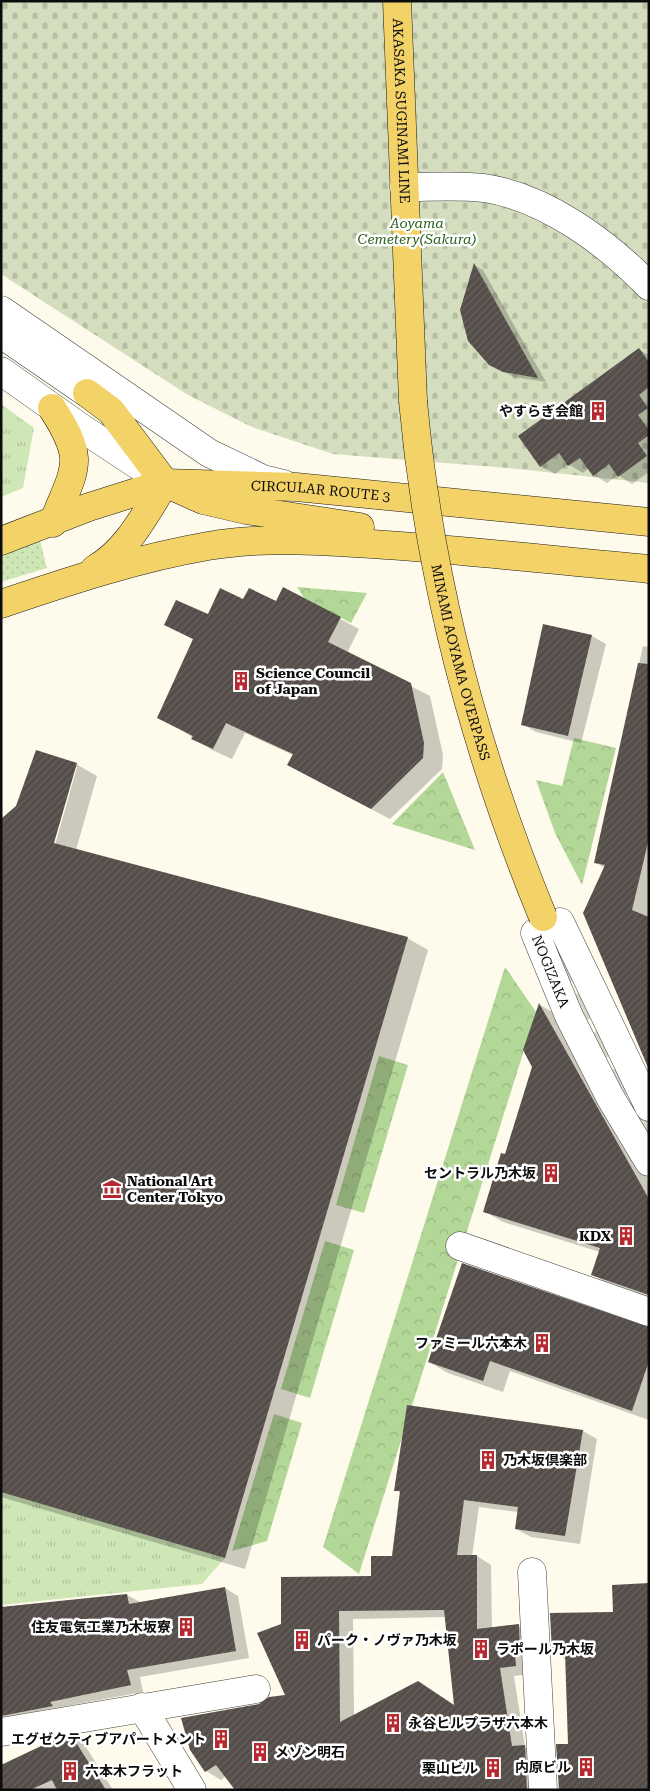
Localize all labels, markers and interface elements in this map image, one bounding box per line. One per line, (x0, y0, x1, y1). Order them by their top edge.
street label: AKASAKA SUGINAMI LINE (390, 18, 413, 204)
park label: Aoyama Cemetery(Sakura) (357, 215, 477, 247)
building icon: やすらぎ会館 (587, 400, 609, 422)
place label: やすらぎ会館 (499, 403, 583, 419)
street label: CIRCULAR ROUTE 3 (251, 478, 391, 504)
street label: MINAMI AOYAMA OVERPASS (428, 563, 494, 763)
place label: Science Council of Japan (256, 665, 371, 697)
building icon: Science Council of Japan (230, 670, 252, 692)
street label: NOGIZAKA (529, 933, 573, 1010)
building icon: セントラル乃木坂 (540, 1162, 562, 1184)
place label: セントラル乃木坂 (424, 1165, 536, 1181)
place label: National Art Center Tokyo (127, 1173, 223, 1205)
museum icon: National Art Center Tokyo (101, 1178, 123, 1200)
building icon: KDX (615, 1225, 637, 1247)
place label: KDX (579, 1228, 612, 1244)
building icon: ファミール六本木 (531, 1332, 553, 1354)
place label: ファミール六本木 (415, 1335, 527, 1351)
building icon: 乃木坂倶楽部 (477, 1449, 499, 1471)
place label: 乃木坂倶楽部 (503, 1452, 587, 1468)
building icon: 住友電気工業乃木坂寮 (175, 1616, 197, 1638)
place label: 住友電気工業乃木坂寮 (31, 1619, 171, 1635)
building icon: パーク・ノヴァ乃木坂 (291, 1629, 313, 1651)
place label: パーク・ノヴァ乃木坂 (317, 1632, 457, 1648)
building icon: ラポール乃木坂 (470, 1638, 492, 1660)
place label: ラポール乃木坂 (496, 1641, 594, 1657)
building icon: 永谷ヒルプラザ六本木 (382, 1712, 404, 1734)
place label: 永谷ヒルプラザ六本木 (408, 1715, 548, 1731)
building icon: エグゼクティブアパートメント (210, 1728, 232, 1750)
place label: エグゼクティブアパートメント (11, 1731, 206, 1747)
building icon: メゾン明石 (249, 1741, 271, 1763)
place label: メゾン明石 (275, 1744, 345, 1760)
building icon: 内原ビル (575, 1756, 597, 1778)
building icon: 栗山ビル (482, 1757, 504, 1779)
place label: 内原ビル (515, 1759, 571, 1775)
building icon: 六本木フラット (59, 1760, 81, 1782)
place label: 栗山ビル (422, 1760, 478, 1776)
place label: 六本木フラット (85, 1763, 183, 1779)

